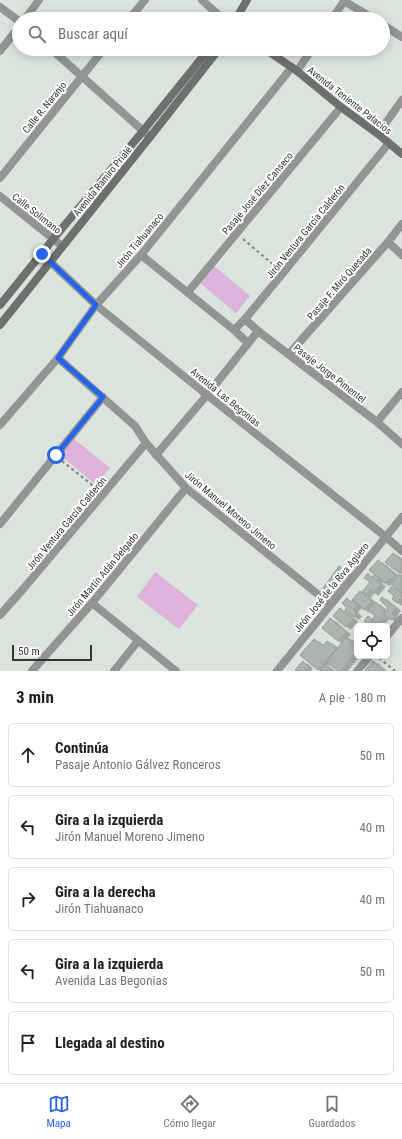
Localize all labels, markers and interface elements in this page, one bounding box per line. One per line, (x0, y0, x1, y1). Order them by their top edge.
search box (12, 12, 390, 56)
icon: search (26, 23, 48, 45)
text: Buscar aquí (58, 25, 128, 43)
street label: Avenida Teniente Palacios (306, 64, 394, 137)
street label: Calle R. Naranjo (20, 79, 68, 135)
street label: Avenida Ramiro Prialé (71, 144, 134, 218)
street label: Pasaje José Díez Canseco (220, 150, 295, 237)
street label: Jirón Ventura García Calderón (264, 182, 347, 281)
street label: Calle Solimano (10, 191, 63, 236)
street label: Jirón Tiahuanaco (113, 211, 165, 270)
route end (33, 245, 51, 263)
street label: Pasaje F. Miró Quesada (305, 245, 374, 322)
street label: Pasaje Jorge Pimentel (291, 342, 368, 405)
street label: Avenida Las Begonias (189, 366, 263, 429)
route start (47, 446, 65, 464)
street label: Jirón Manuel Moreno Jimeno (183, 469, 278, 552)
street label: Jirón Ventura García Calderón (24, 475, 109, 572)
street label: Jirón Martín Adán Delgado (64, 530, 140, 618)
street label: Jirón José de la Riva Agüero (292, 540, 371, 634)
map controls (354, 623, 390, 659)
button: locate (354, 623, 390, 659)
scale bar (12, 643, 92, 662)
text: 50 m (18, 645, 40, 658)
text: 3 min (16, 687, 54, 707)
text: A pie · 180 m (319, 690, 386, 705)
text: Continúa (55, 739, 109, 757)
icon: ahead (17, 744, 39, 766)
text: 50 m (359, 748, 385, 763)
text: Pasaje Antonio Gálvez Ronceros (55, 757, 221, 772)
text: Gira a la izquierda (55, 811, 163, 829)
icon: left (17, 816, 39, 838)
text: 40 m (359, 820, 385, 835)
text: Jirón Manuel Moreno Jimeno (55, 829, 205, 844)
text: Gira a la derecha (55, 883, 156, 901)
icon: right (17, 888, 39, 910)
text: 40 m (359, 892, 385, 907)
text: Jirón Tiahuanaco (55, 901, 143, 916)
text: Gira a la izquierda (55, 955, 163, 973)
icon: left (17, 960, 39, 982)
text: 50 m (359, 964, 385, 979)
text: Avenida Las Begonias (55, 973, 168, 988)
icon: arrive (17, 1032, 39, 1054)
text: Llegada al destino (55, 1034, 165, 1052)
tab: Mapa (46, 1093, 71, 1130)
tab: Cómo llegar (163, 1093, 216, 1130)
tab: Guardados (309, 1093, 356, 1130)

